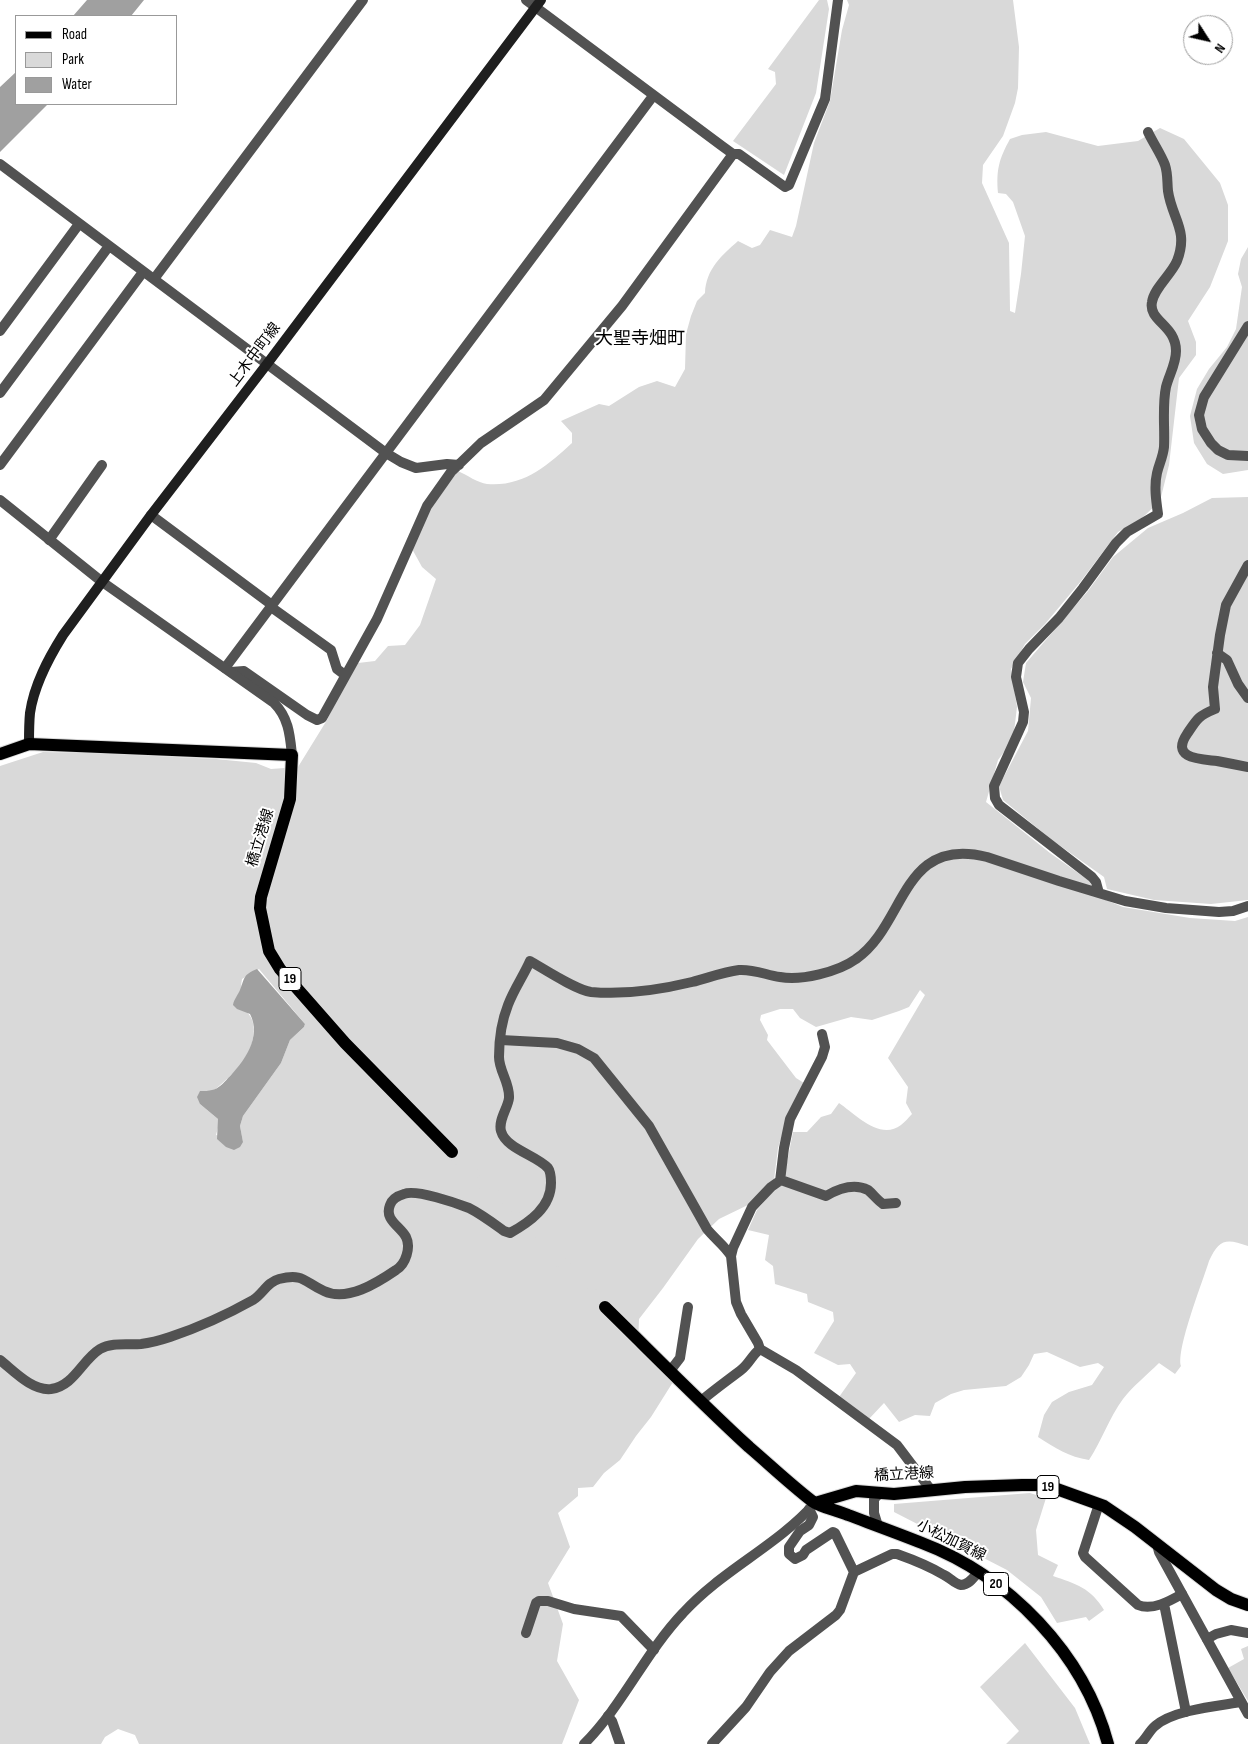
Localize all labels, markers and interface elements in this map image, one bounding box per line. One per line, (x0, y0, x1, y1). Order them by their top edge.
legend (15, 15, 178, 105)
north arrow (1183, 15, 1233, 65)
text: Road (62, 25, 87, 44)
text: N (1211, 40, 1229, 56)
text: Park (62, 50, 84, 69)
text: Water (62, 75, 92, 94)
street label: 上木中町線 (225, 320, 285, 390)
district label: 大聖寺畑町 (595, 328, 685, 350)
street label: 橋立港線 (244, 807, 278, 869)
road number: 19 (279, 968, 301, 991)
street label: 橋立港線 (874, 1464, 934, 1486)
road number: 19 (1037, 1475, 1059, 1498)
street label: 小松加賀線 (913, 1516, 989, 1566)
road number: 20 (984, 1572, 1008, 1596)

